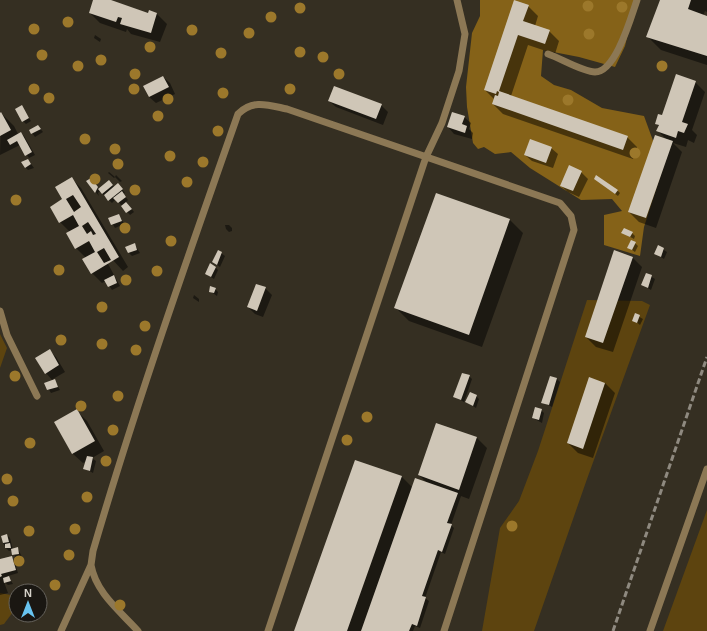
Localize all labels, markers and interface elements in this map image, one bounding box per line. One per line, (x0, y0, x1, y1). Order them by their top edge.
north arrow (8, 583, 48, 623)
text: N (24, 587, 32, 599)

